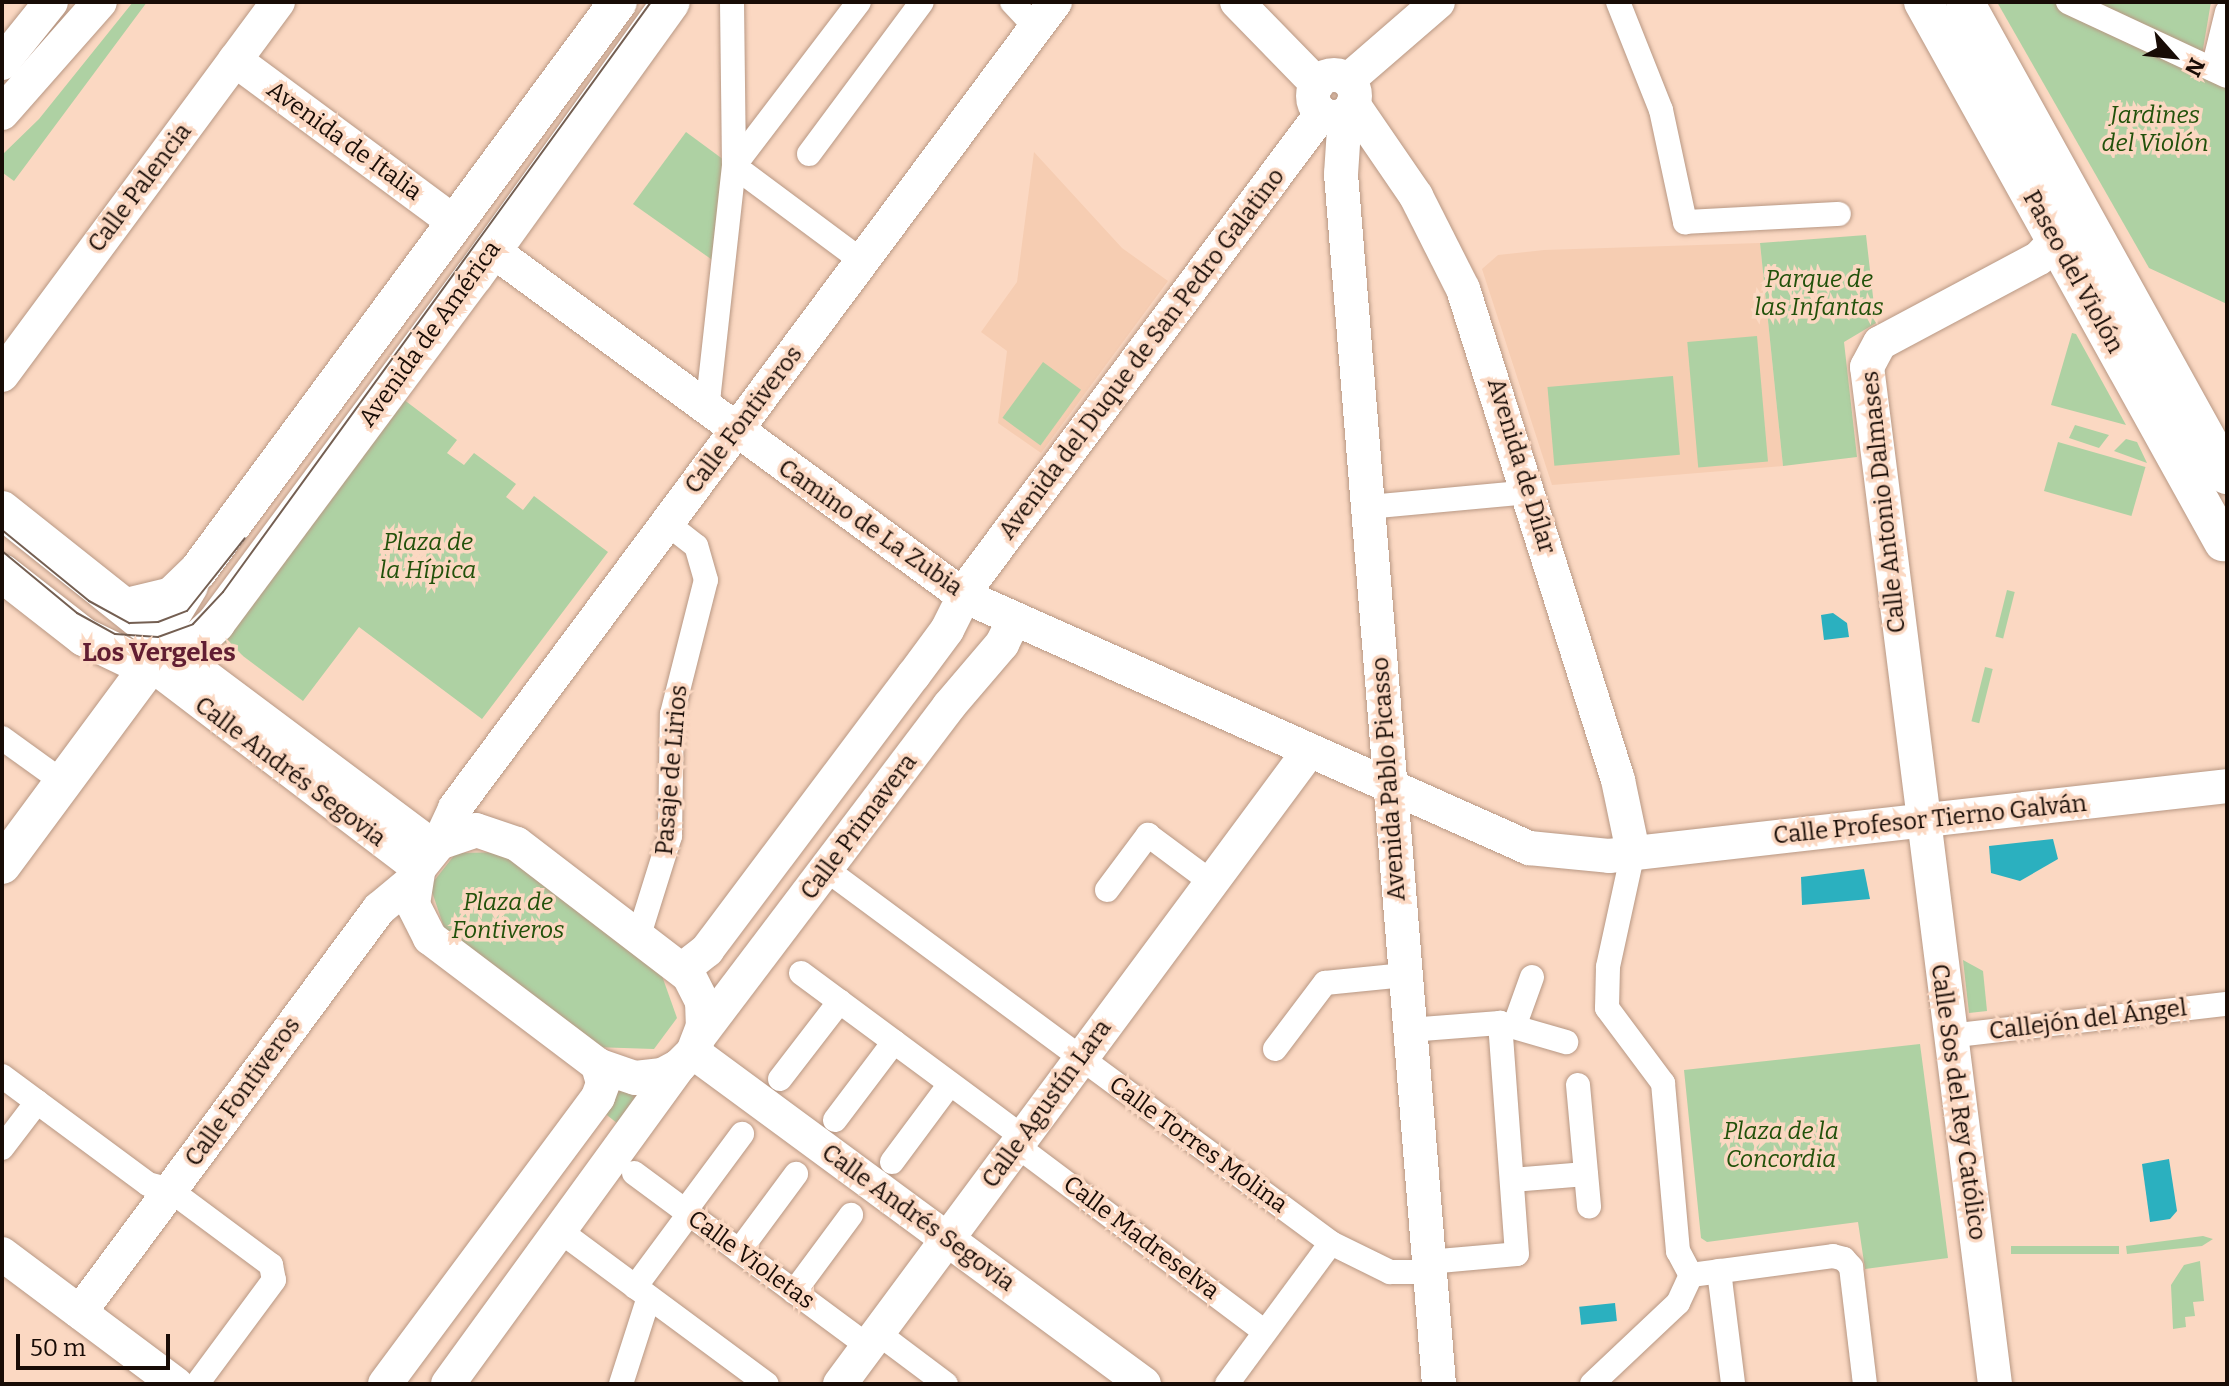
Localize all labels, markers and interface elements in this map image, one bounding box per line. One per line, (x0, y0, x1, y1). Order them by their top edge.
north arrow (2133, 16, 2213, 96)
text: N (2179, 53, 2211, 81)
street label: Avenida de Italia (261, 75, 427, 207)
park label: Jardines del Violón (2102, 102, 2208, 158)
street label: Calle Palencia (82, 118, 198, 258)
street label: Avenida del Duque de San Pedro Galatino (993, 163, 1291, 545)
street label: Paseo del Violón (2016, 186, 2130, 358)
street label: Avenida de América (353, 236, 507, 432)
park label: Parque de las Infantas (1754, 266, 1884, 322)
street label: Calle Fontiveros (679, 341, 809, 499)
street label: Calle Antonio Dalmases (1856, 369, 1912, 635)
street label: Avenida de Dílar (1481, 375, 1561, 557)
street label: Camino de La Zubia (772, 454, 968, 602)
park label: Plaza de la Hípica (380, 529, 476, 585)
district label: Los Vergeles (82, 637, 236, 669)
street label: Avenida Pablo Picasso (1366, 656, 1412, 902)
street label: Pasaje de Lirios (650, 684, 694, 856)
street label: Calle Andrés Segovia (189, 691, 391, 853)
street label: Calle Primavera (795, 748, 923, 906)
street label: Calle Profesor Tierno Galván (1772, 789, 2088, 851)
park label: Plaza de Fontiveros (452, 889, 564, 945)
street label: Calle Sos del Rey Católico (1924, 962, 1992, 1242)
street label: Callejón del Ángel (1988, 994, 2188, 1046)
street label: Calle Fontiveros (179, 1012, 307, 1172)
street label: Calle Agustín Lara (976, 1014, 1118, 1194)
street label: Calle Torres Molina (1103, 1071, 1293, 1219)
park label: Plaza de la Concordia (1723, 1118, 1839, 1174)
street label: Calle Andrés Segovia (816, 1138, 1020, 1298)
street label: Calle Madreselva (1057, 1170, 1225, 1306)
street label: Calle Violetas (682, 1204, 820, 1316)
scale bar (20, 1318, 174, 1368)
text: 50 m (30, 1334, 86, 1362)

